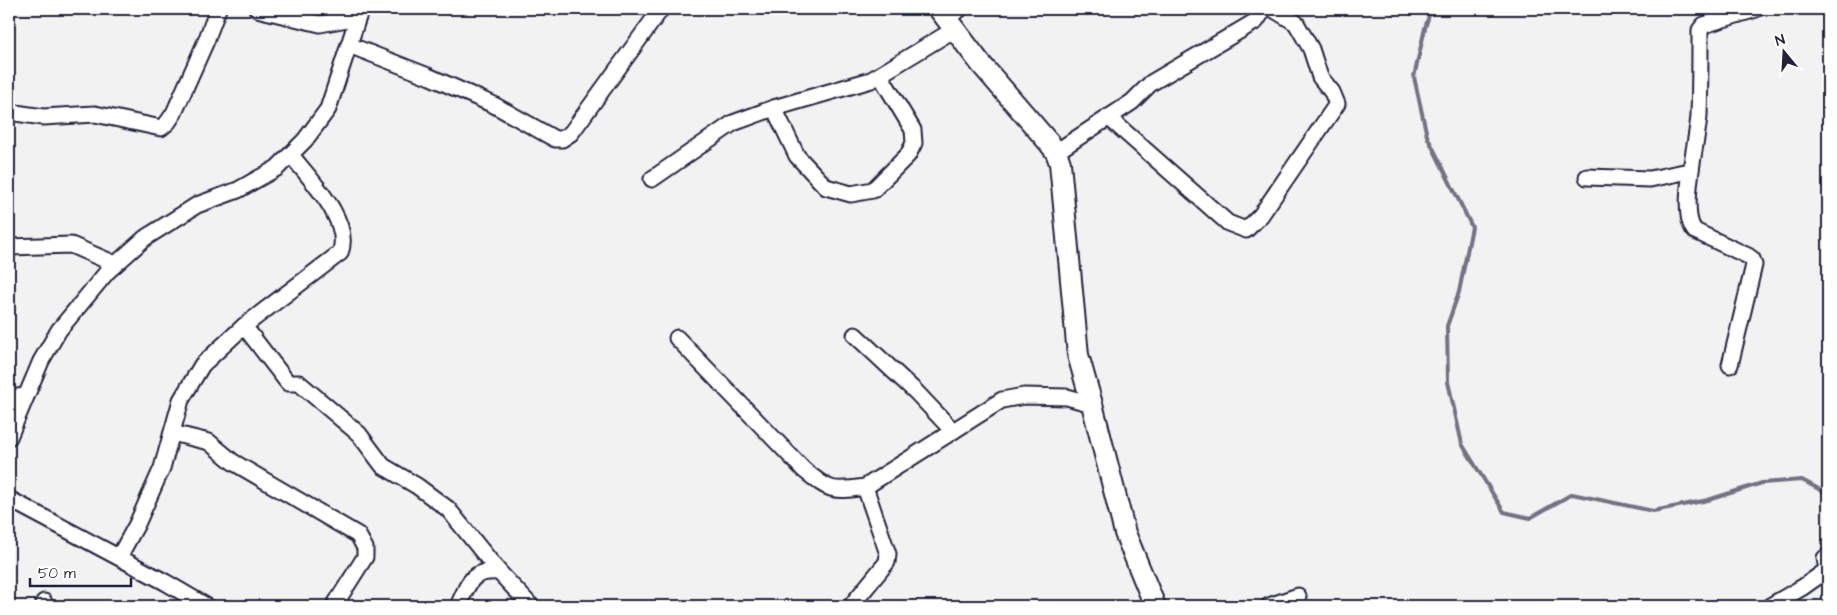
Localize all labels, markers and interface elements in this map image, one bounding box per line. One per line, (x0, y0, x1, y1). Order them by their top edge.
north arrow (1760, 28, 1810, 78)
text: N (1773, 30, 1788, 51)
scale bar (30, 555, 131, 587)
text: 50 m (38, 563, 76, 584)

